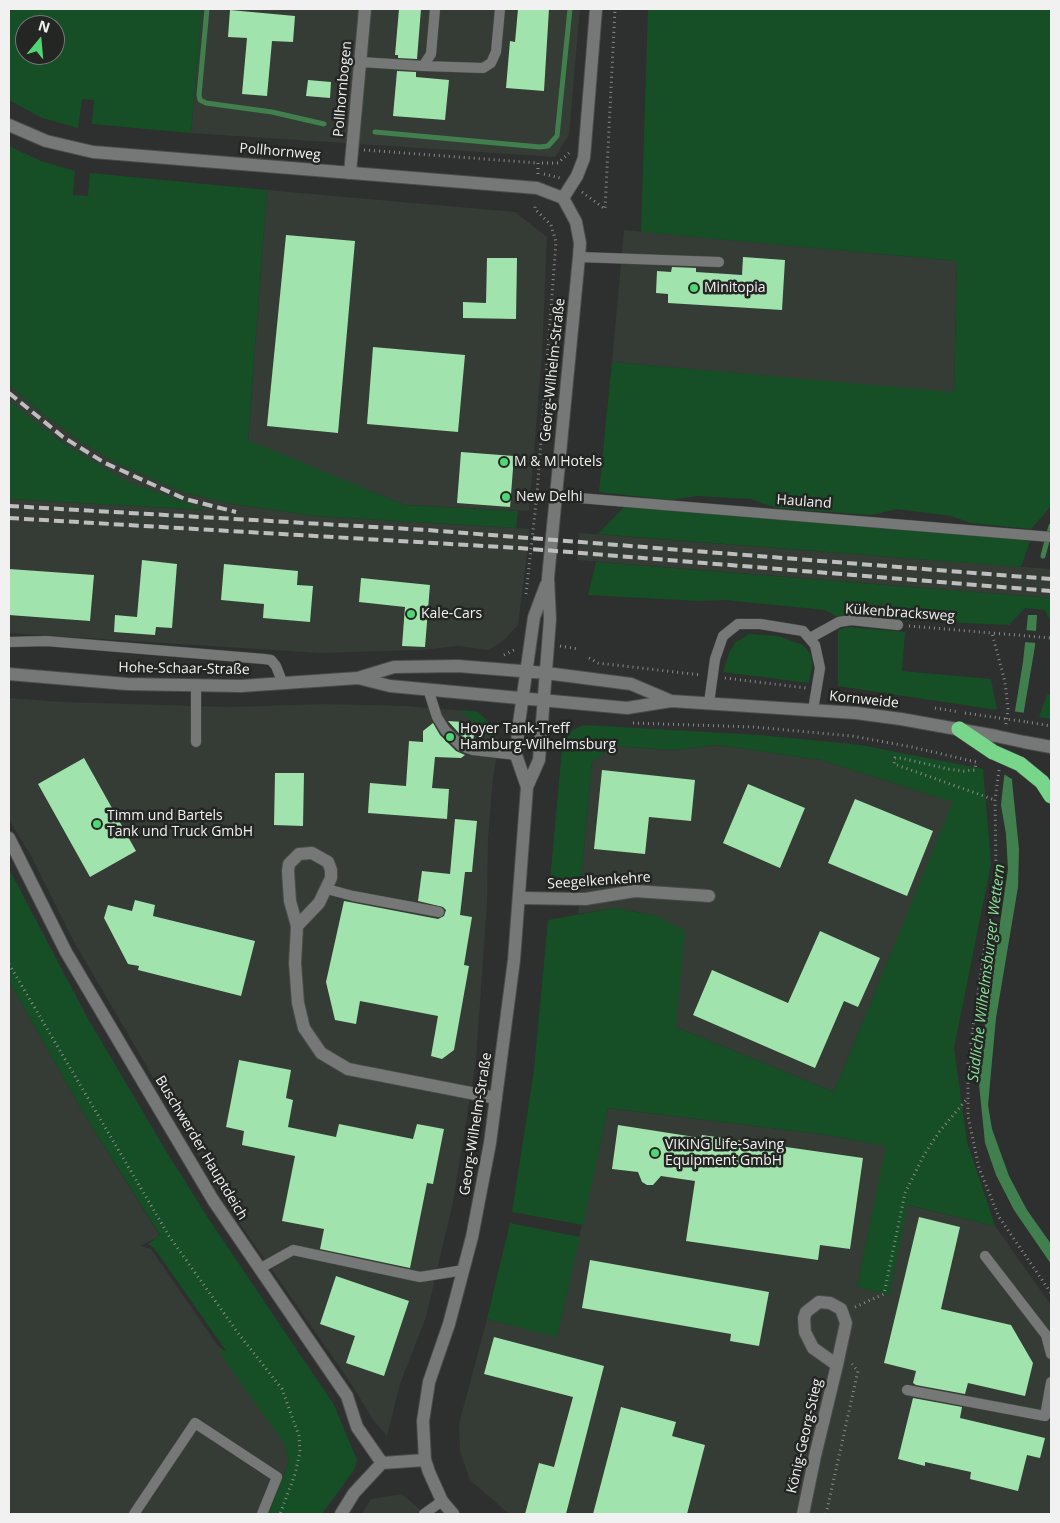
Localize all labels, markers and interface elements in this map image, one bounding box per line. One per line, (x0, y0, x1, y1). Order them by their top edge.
north arrow (15, 15, 65, 65)
text: N (36, 15, 52, 37)
street label: Pollhornbogen (330, 40, 356, 138)
street label: Pollhornweg (239, 140, 321, 164)
place label: Minitopia (704, 280, 766, 296)
marker: Minitopia (688, 282, 700, 294)
street label: Georg-Wilhelm-Straße (537, 297, 569, 443)
place label: M & M Hotels (514, 454, 602, 470)
marker: M & M Hotels (498, 456, 510, 468)
place label: New Delhi (516, 489, 583, 505)
marker: New Delhi (500, 491, 512, 503)
street label: Hauland (776, 492, 832, 512)
street label: Kükenbracksweg (845, 601, 955, 625)
place label: Kale-Cars (421, 606, 482, 622)
marker: Kale-Cars (405, 608, 417, 620)
street label: Hohe-Schaar-Straße (118, 659, 250, 679)
street label: Kornweide (828, 688, 900, 712)
place label: Hoyer Tank-Treff Hamburg-Wilhelmsburg (460, 721, 616, 754)
marker: Hoyer Tank-Treff Hamburg-Wilhelmsburg (444, 731, 456, 743)
place label: Timm und Bartels Tank und Truck GmbH (107, 808, 253, 840)
marker: Timm und Bartels Tank und Truck GmbH (91, 818, 103, 830)
water label: Südliche Wilhelmsburger Wettern (965, 863, 1009, 1083)
street label: Seegelkenkehre (547, 869, 651, 893)
street label: Georg-Wilhelm-Straße (456, 1051, 496, 1197)
street label: Buschwerder Hauptdeich (151, 1073, 251, 1223)
place label: VIKING Life-Saving Equipment GmbH (665, 1137, 784, 1170)
marker: VIKING Life-Saving Equipment GmbH (649, 1147, 661, 1159)
street label: König-Georg-Stieg (784, 1377, 826, 1495)

